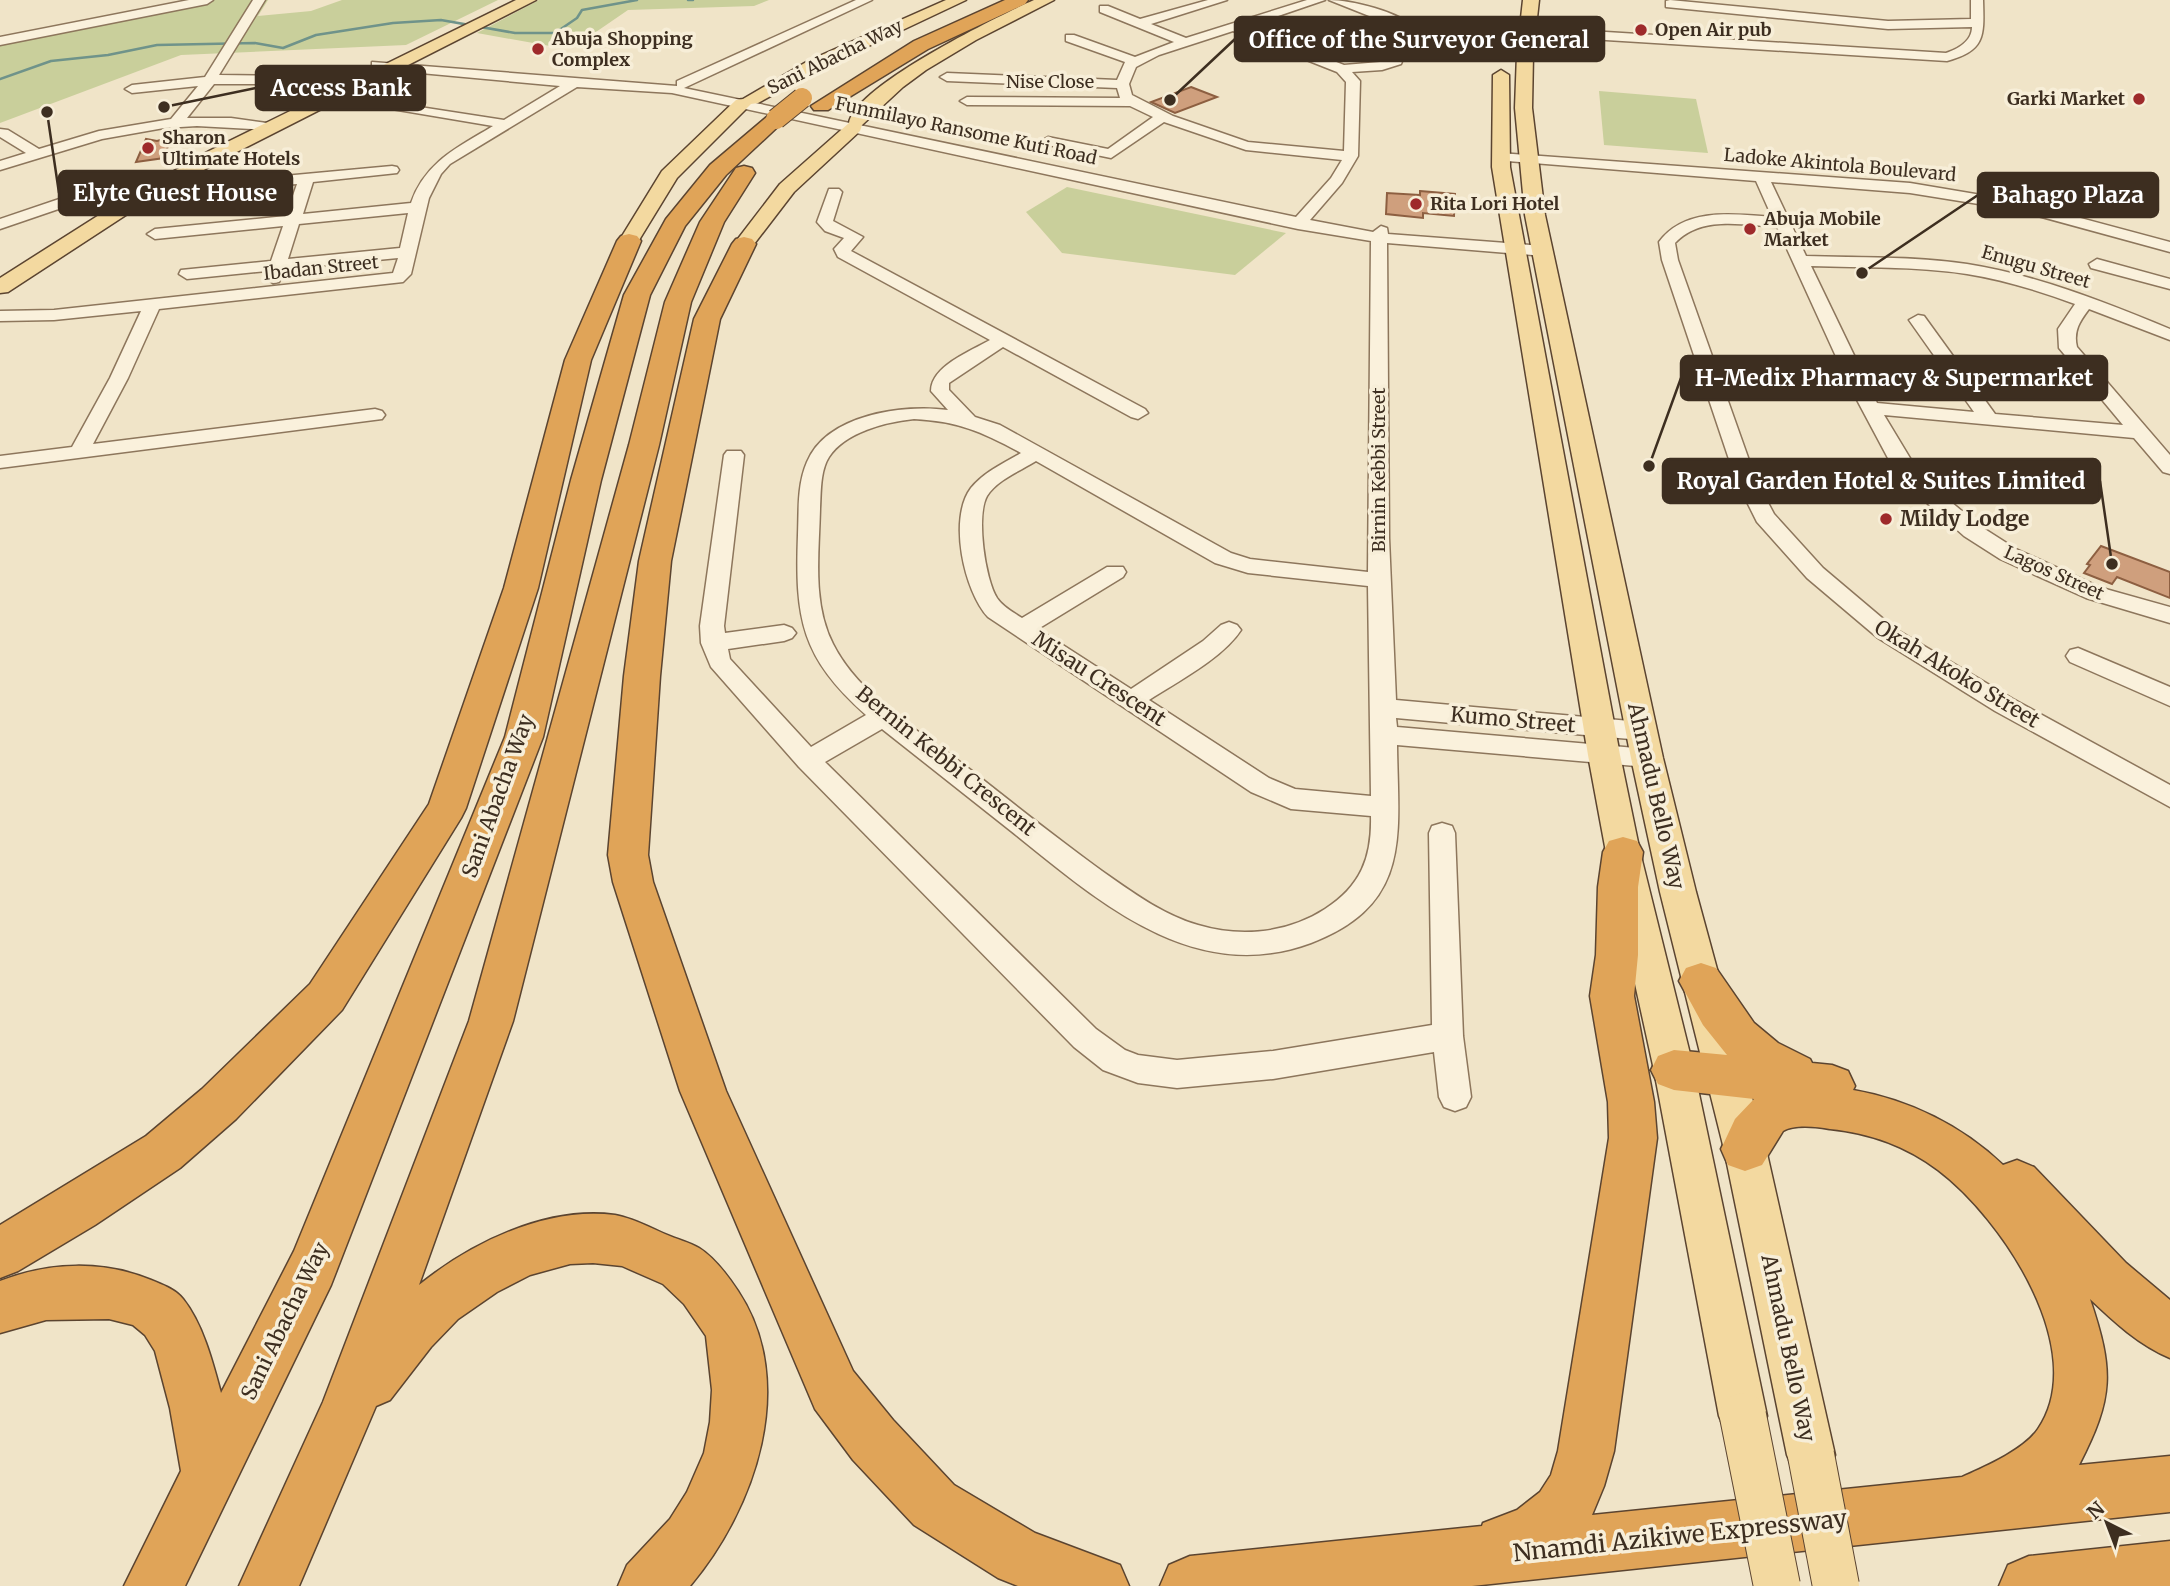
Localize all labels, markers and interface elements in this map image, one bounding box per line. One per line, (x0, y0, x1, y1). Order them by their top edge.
street label: Sani Abacha Way (763, 14, 907, 99)
callout: Office of the Surveyor General (1235, 17, 1604, 61)
place label: Open Air pub (1655, 18, 1772, 41)
marker: Open Air pub (1633, 22, 1649, 38)
text: Office of the Surveyor General (1249, 25, 1590, 54)
place label: Abuja Shopping Complex (551, 27, 693, 71)
marker: Abuja Shopping Complex (530, 41, 546, 57)
callout: Access Bank (256, 66, 425, 110)
street label: Nise Close (1006, 70, 1094, 93)
text: Access Bank (270, 73, 412, 102)
place label: Garki Market (2007, 87, 2126, 110)
marker: Garki Market (2131, 91, 2147, 107)
street label: Funmilayo Ransome Kuti Road (833, 92, 1099, 170)
place label: Sharon Ultimate Hotels (162, 126, 300, 170)
marker: Sharon Ultimate Hotels (140, 140, 156, 156)
street label: Ladoke Akintola Boulevard (1723, 143, 1957, 186)
callout: Elyte Guest House (59, 171, 292, 215)
callout: Bahago Plaza (1978, 173, 2158, 217)
text: Elyte Guest House (73, 178, 277, 207)
text: Bahago Plaza (1992, 180, 2144, 209)
place label: Rita Lori Hotel (1430, 192, 1560, 215)
marker: Rita Lori Hotel (1408, 196, 1424, 212)
place label: Abuja Mobile Market (1763, 207, 1881, 251)
marker: Abuja Mobile Market (1742, 221, 1758, 237)
street label: Enugu Street (1979, 240, 2093, 293)
street label: Ibadan Street (262, 250, 380, 285)
callout: H-Medix Pharmacy & Supermarket (1681, 356, 2107, 400)
text: H-Medix Pharmacy & Supermarket (1695, 363, 2093, 392)
street label: Birnin Kebbi Street (1367, 388, 1390, 552)
callout: Royal Garden Hotel & Suites Limited (1663, 459, 2100, 503)
text: Royal Garden Hotel & Suites Limited (1677, 466, 2086, 495)
place label: Mildy Lodge (1900, 505, 2029, 532)
marker: Mildy Lodge (1878, 511, 1894, 527)
street label: Lagos Street (2001, 540, 2108, 605)
street label: Okah Akoko Street (1870, 614, 2045, 734)
street label: Misau Crescent (1027, 625, 1171, 732)
street label: Bernin Kebbi Crescent (851, 680, 1042, 842)
street label: Ahmadu Bello Way (1622, 699, 1691, 893)
street label: Kumo Street (1449, 701, 1577, 738)
street label: Sani Abacha Way (455, 710, 540, 881)
street label: Sani Abacha Way (235, 1237, 335, 1404)
street label: Ahmadu Bello Way (1755, 1251, 1822, 1445)
north arrow (2072, 1488, 2142, 1558)
text: N (2082, 1496, 2109, 1524)
street label: Nnamdi Azikiwe Expressway (1511, 1503, 1848, 1568)

